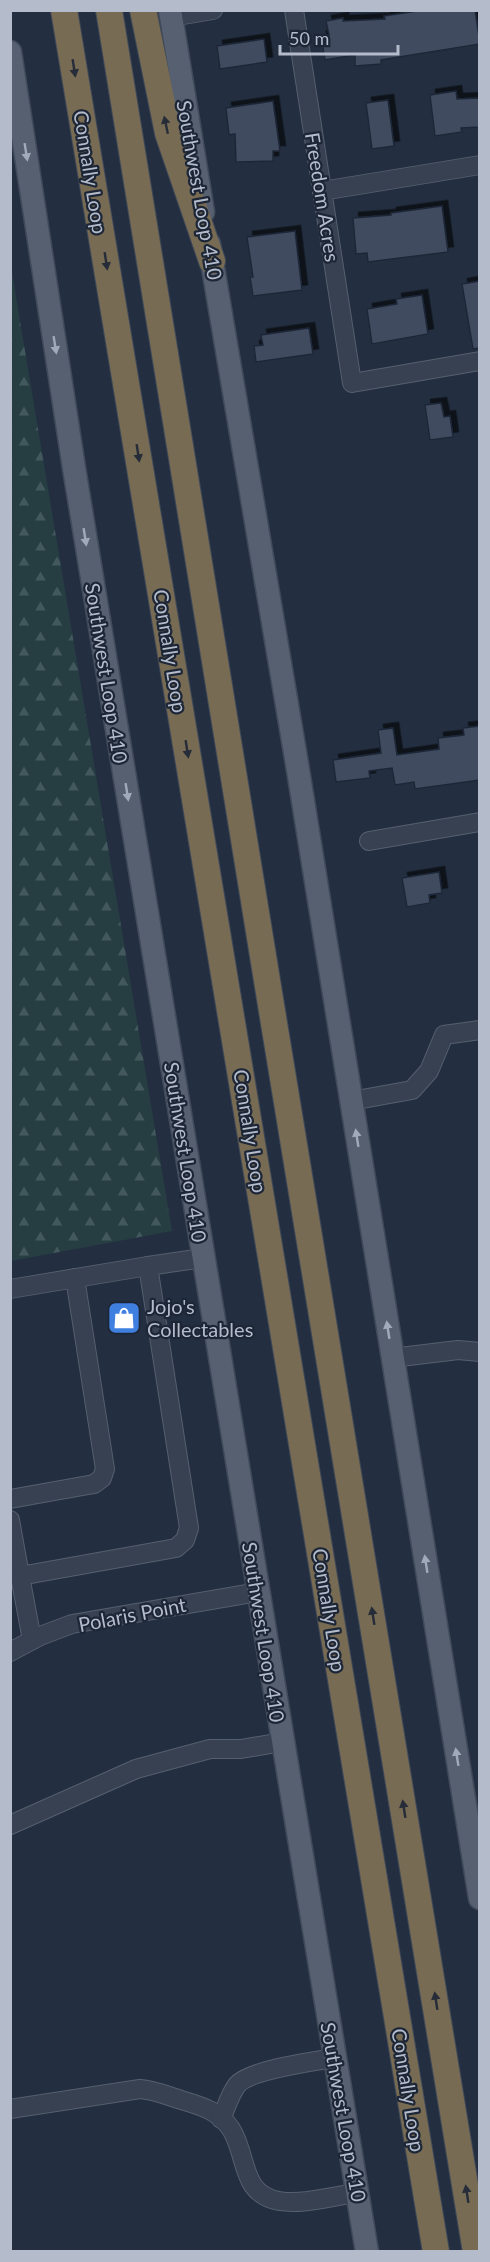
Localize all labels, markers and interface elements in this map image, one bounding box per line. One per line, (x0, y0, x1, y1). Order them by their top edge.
scale bar (280, 18, 398, 56)
text: 50 m (289, 27, 329, 49)
one-way arrow (70, 59, 79, 78)
street label: Southwest Loop 410 (172, 98, 228, 282)
street label: Connally Loop (69, 109, 113, 235)
one-way arrow (161, 116, 171, 135)
street label: Freedom Acres (301, 131, 345, 263)
one-way arrow (21, 142, 30, 161)
one-way arrow (102, 251, 111, 270)
one-way arrow (50, 335, 59, 354)
one-way arrow (134, 444, 143, 463)
one-way arrow (81, 528, 90, 547)
street label: Southwest Loop 410 (81, 581, 133, 765)
street label: Connally Loop (149, 588, 193, 714)
one-way arrow (183, 739, 192, 758)
one-way arrow (123, 782, 132, 801)
street label: Southwest Loop 410 (160, 1060, 212, 1244)
street label: Connally Loop (229, 1068, 273, 1194)
one-way arrow (352, 1128, 361, 1147)
place label: Jojo's Collectables (147, 1294, 253, 1341)
shop icon: Jojo's Collectables (106, 1300, 142, 1336)
one-way arrow (383, 1321, 392, 1340)
street label: Southwest Loop 410 (238, 1540, 290, 1724)
street label: Connally Loop (308, 1547, 352, 1673)
one-way arrow (421, 1555, 430, 1574)
street label: Polaris Point (76, 1592, 188, 1636)
one-way arrow (368, 1607, 377, 1626)
one-way arrow (452, 1747, 461, 1766)
one-way arrow (399, 1799, 408, 1818)
one-way arrow (431, 1992, 440, 2011)
street label: Southwest Loop 410 (316, 2020, 372, 2204)
street label: Connally Loop (387, 2027, 431, 2153)
one-way arrow (462, 2184, 471, 2203)

